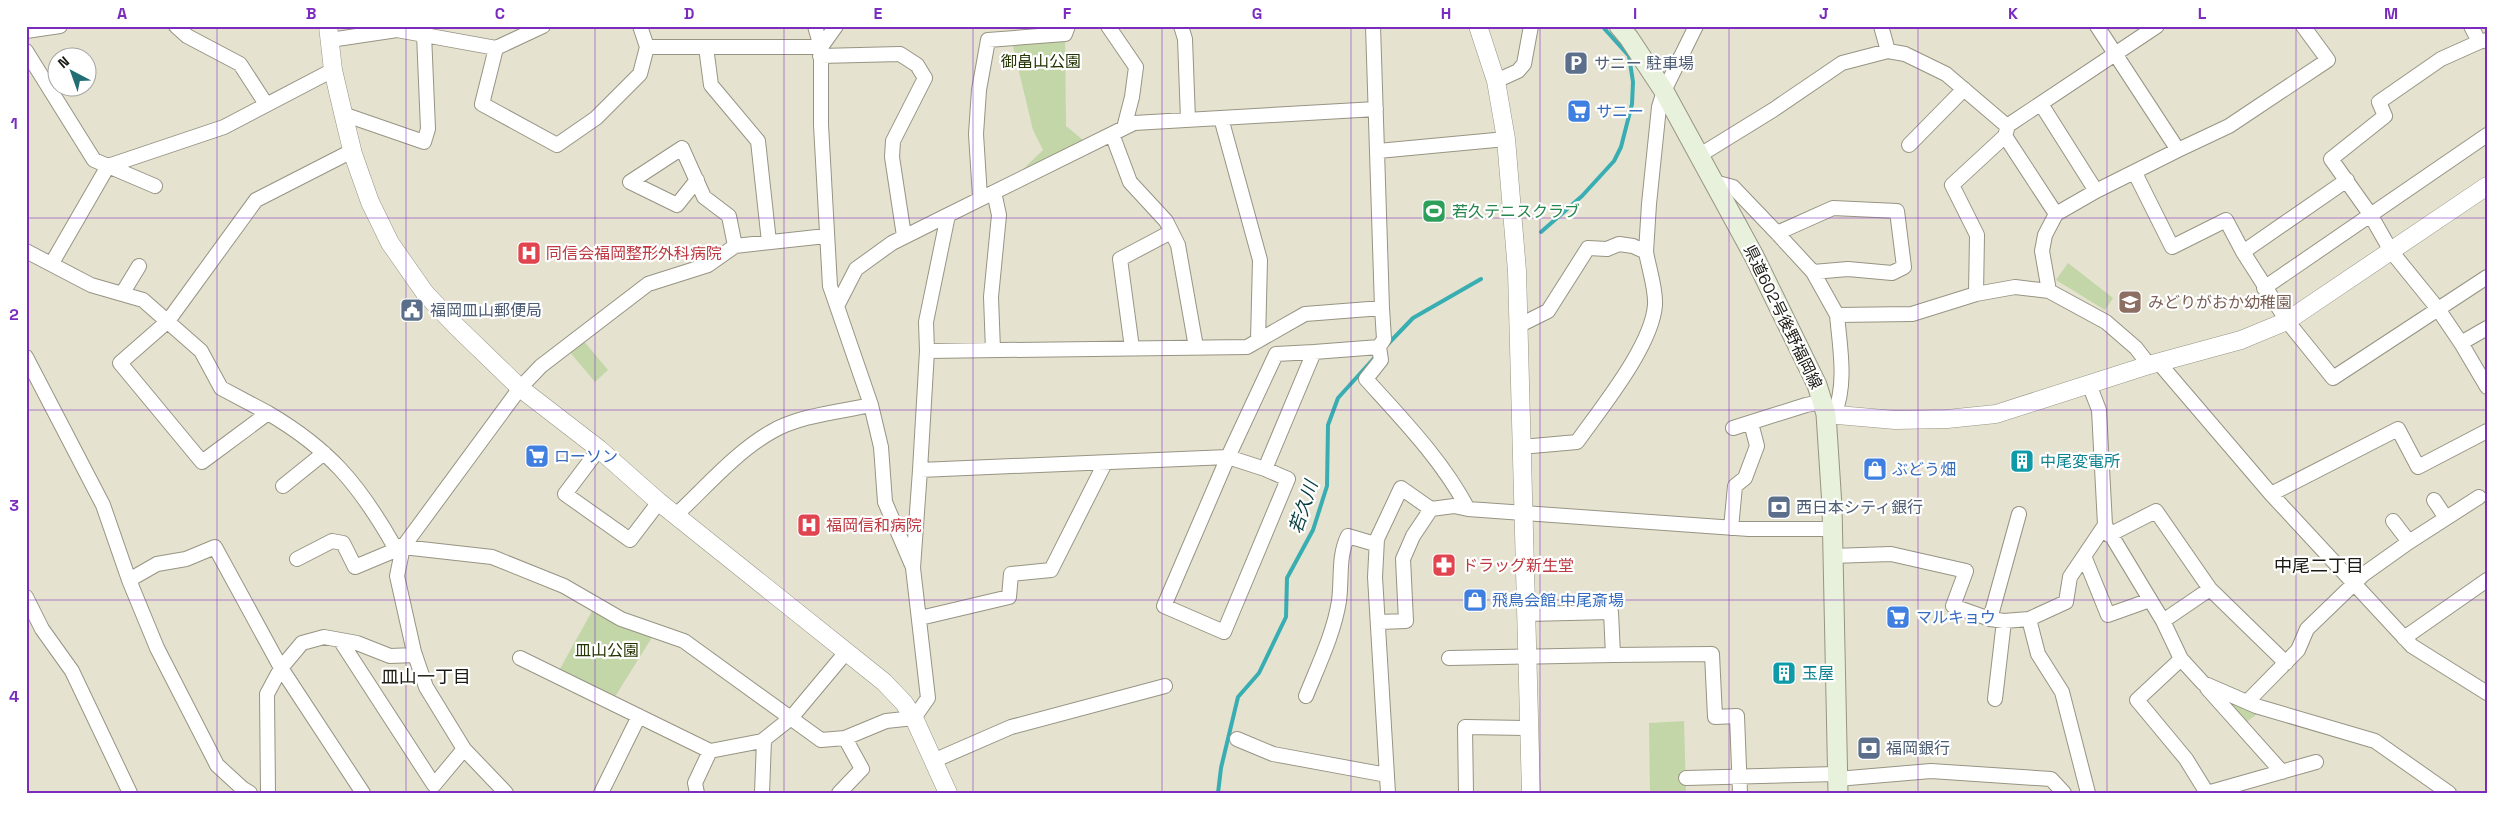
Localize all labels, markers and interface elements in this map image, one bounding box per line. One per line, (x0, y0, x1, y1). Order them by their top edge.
text: A (117, 3, 127, 24)
text: B (306, 3, 316, 24)
text: C (495, 3, 505, 24)
text: D (684, 3, 694, 24)
text: E (874, 3, 883, 24)
text: F (1063, 3, 1072, 24)
text: G (1252, 3, 1262, 24)
text: H (1441, 3, 1451, 24)
text: I (1633, 3, 1637, 24)
text: J (1819, 3, 1829, 24)
text: K (2008, 3, 2018, 24)
text: L (2198, 3, 2207, 24)
text: M (2384, 3, 2398, 24)
north arrow (48, 48, 98, 98)
parking icon: サニー 駐車場 (1563, 50, 1589, 76)
park label: 御畠山公園 (1001, 51, 1081, 72)
text: N (54, 52, 73, 72)
place label: サニー 駐車場 (1594, 53, 1694, 74)
supermarket icon: サニー (1566, 98, 1592, 124)
place label: サニー (1596, 101, 1644, 122)
text: 1 (10, 113, 18, 134)
sports icon: 若久テニスクラブ (1421, 198, 1447, 224)
place label: 若久テニスクラブ (1452, 201, 1580, 222)
hospital icon: 同信会福岡整形外科病院 (516, 240, 542, 266)
street label: 県道602号後野福岡線 (1739, 242, 1827, 392)
place label: 同信会福岡整形外科病院 (546, 243, 722, 264)
school or university icon: みどりがおか幼稚園 (2117, 289, 2143, 315)
place label: みどりがおか幼稚園 (2148, 292, 2292, 313)
public building icon: 福岡皿山郵便局 (399, 297, 425, 323)
place label: 福岡皿山郵便局 (430, 300, 542, 321)
text: 2 (9, 304, 19, 325)
supermarket icon: ローソン (524, 443, 550, 469)
place label: ローソン (554, 446, 618, 467)
building icon: 中尾変電所 (2009, 448, 2035, 474)
place label: 中尾変電所 (2040, 451, 2120, 472)
shop icon: ぶどう畑 (1862, 456, 1888, 482)
place label: ぶどう畑 (1892, 459, 1956, 480)
water label: 若久川 (1284, 476, 1323, 536)
bank icon: 西日本シティ銀行 (1766, 494, 1792, 520)
text: 3 (9, 495, 19, 516)
place label: 西日本シティ銀行 (1796, 497, 1923, 518)
hospital icon: 福岡信和病院 (796, 512, 822, 538)
place label: 福岡信和病院 (826, 515, 922, 536)
pharmacy icon: ドラッグ新生堂 (1431, 552, 1457, 578)
district label: 中尾二丁目 (2274, 554, 2364, 577)
place label: ドラッグ新生堂 (1462, 555, 1574, 576)
shop icon: 飛鳥会館 中尾斎場 (1462, 587, 1488, 613)
place label: 飛鳥会館 中尾斎場 (1492, 590, 1624, 611)
supermarket icon: マルキョウ (1885, 604, 1911, 630)
place label: マルキョウ (1916, 607, 1996, 628)
park label: 皿山公園 (575, 640, 639, 661)
building icon: 玉屋 (1771, 660, 1797, 686)
place label: 玉屋 (1802, 663, 1834, 684)
district label: 皿山一丁目 (381, 665, 471, 688)
text: 4 (9, 686, 19, 707)
bank icon: 福岡銀行 (1856, 735, 1882, 761)
place label: 福岡銀行 (1886, 738, 1950, 759)

